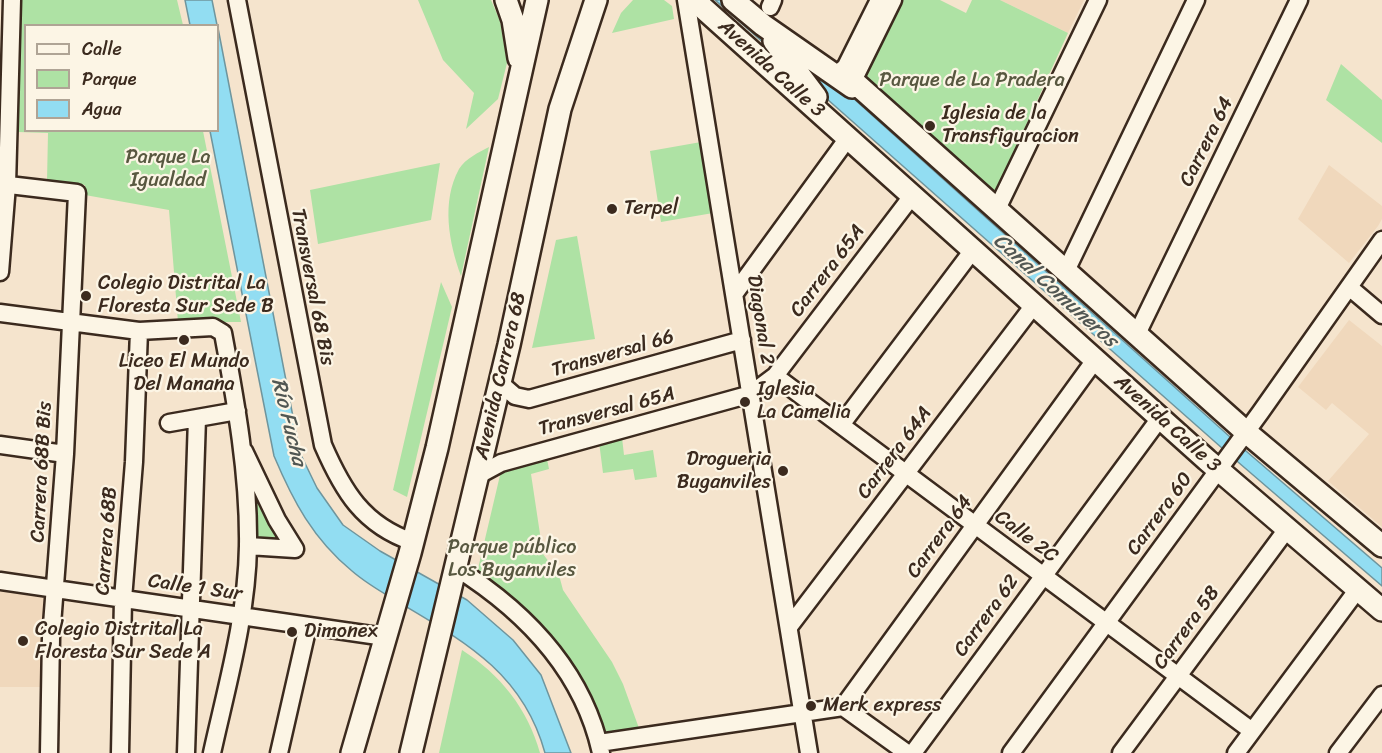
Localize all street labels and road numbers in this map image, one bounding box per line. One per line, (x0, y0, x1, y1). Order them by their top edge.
street label: Avenida Calle 3 (713, 15, 829, 123)
street label: Carrera 64 (1175, 93, 1239, 191)
street label: Transversal 68 Bis (285, 206, 339, 368)
street label: Carrera 65A (786, 220, 870, 322)
street label: Diagonal 2 (741, 273, 779, 367)
street label: Avenida Carrera 68 (470, 290, 532, 462)
street label: Transversal 66 (549, 325, 677, 383)
street label: Avenida Calle 3 (1109, 370, 1225, 478)
street label: Transversal 65A (536, 382, 678, 442)
street label: Carrera 68B Bis (26, 401, 58, 543)
street label: Carrera 64A (852, 402, 938, 504)
street label: Carrera 60 (1122, 468, 1198, 560)
street label: Carrera 68B (91, 486, 123, 596)
street label: Carrera 64 (902, 491, 978, 583)
street label: Calle 2C (989, 505, 1063, 569)
street label: Calle 1 Sur (146, 570, 244, 606)
street label: Carrera 62 (949, 570, 1025, 662)
street label: Carrera 58 (1149, 582, 1225, 674)

